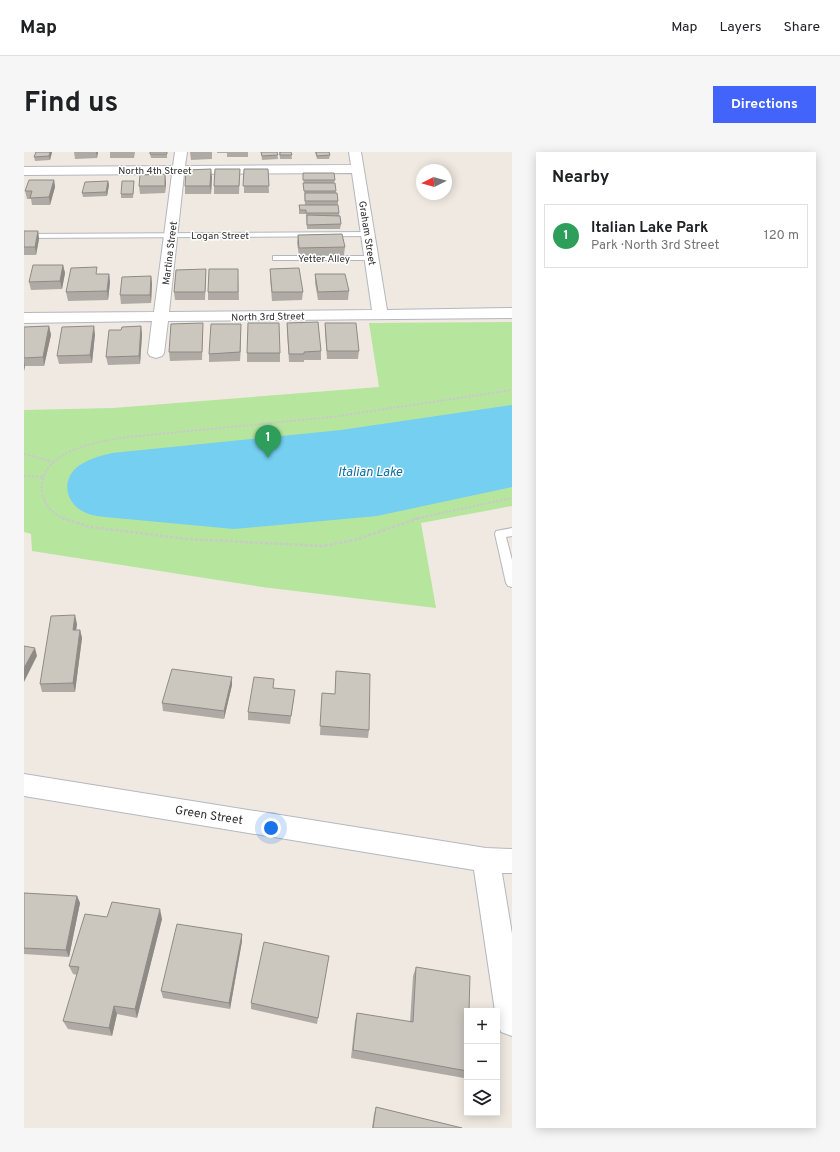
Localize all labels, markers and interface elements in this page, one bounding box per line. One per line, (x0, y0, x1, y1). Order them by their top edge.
text: Map (20, 16, 57, 40)
text: Map (671, 19, 697, 36)
text: Layers (719, 19, 761, 36)
text: Share (783, 19, 820, 36)
text: Find us (24, 86, 118, 122)
button: Directions (713, 86, 816, 123)
north arrow (416, 164, 452, 200)
street label: North 4th Street (118, 165, 192, 178)
text: Nearby (552, 167, 609, 189)
street label: Graham Street (355, 200, 378, 267)
text: Italian Lake Park (591, 219, 709, 238)
street label: Martina Street (160, 220, 181, 286)
text: 1 (563, 228, 569, 244)
text: 120 m (764, 228, 799, 244)
street label: Logan Street (191, 230, 249, 243)
text: Park · North 3rd Street (591, 238, 719, 254)
street label: Yetter Alley (298, 253, 350, 266)
street label: North 3rd Street (231, 310, 305, 325)
pin: 1 (255, 425, 281, 458)
water label: Italian Lake (338, 465, 403, 481)
street label: Green Street (174, 803, 244, 829)
your location (261, 818, 281, 838)
map controls (464, 1008, 500, 1116)
button: + (464, 1008, 500, 1044)
button: − (464, 1044, 500, 1080)
button: layers (464, 1080, 500, 1116)

